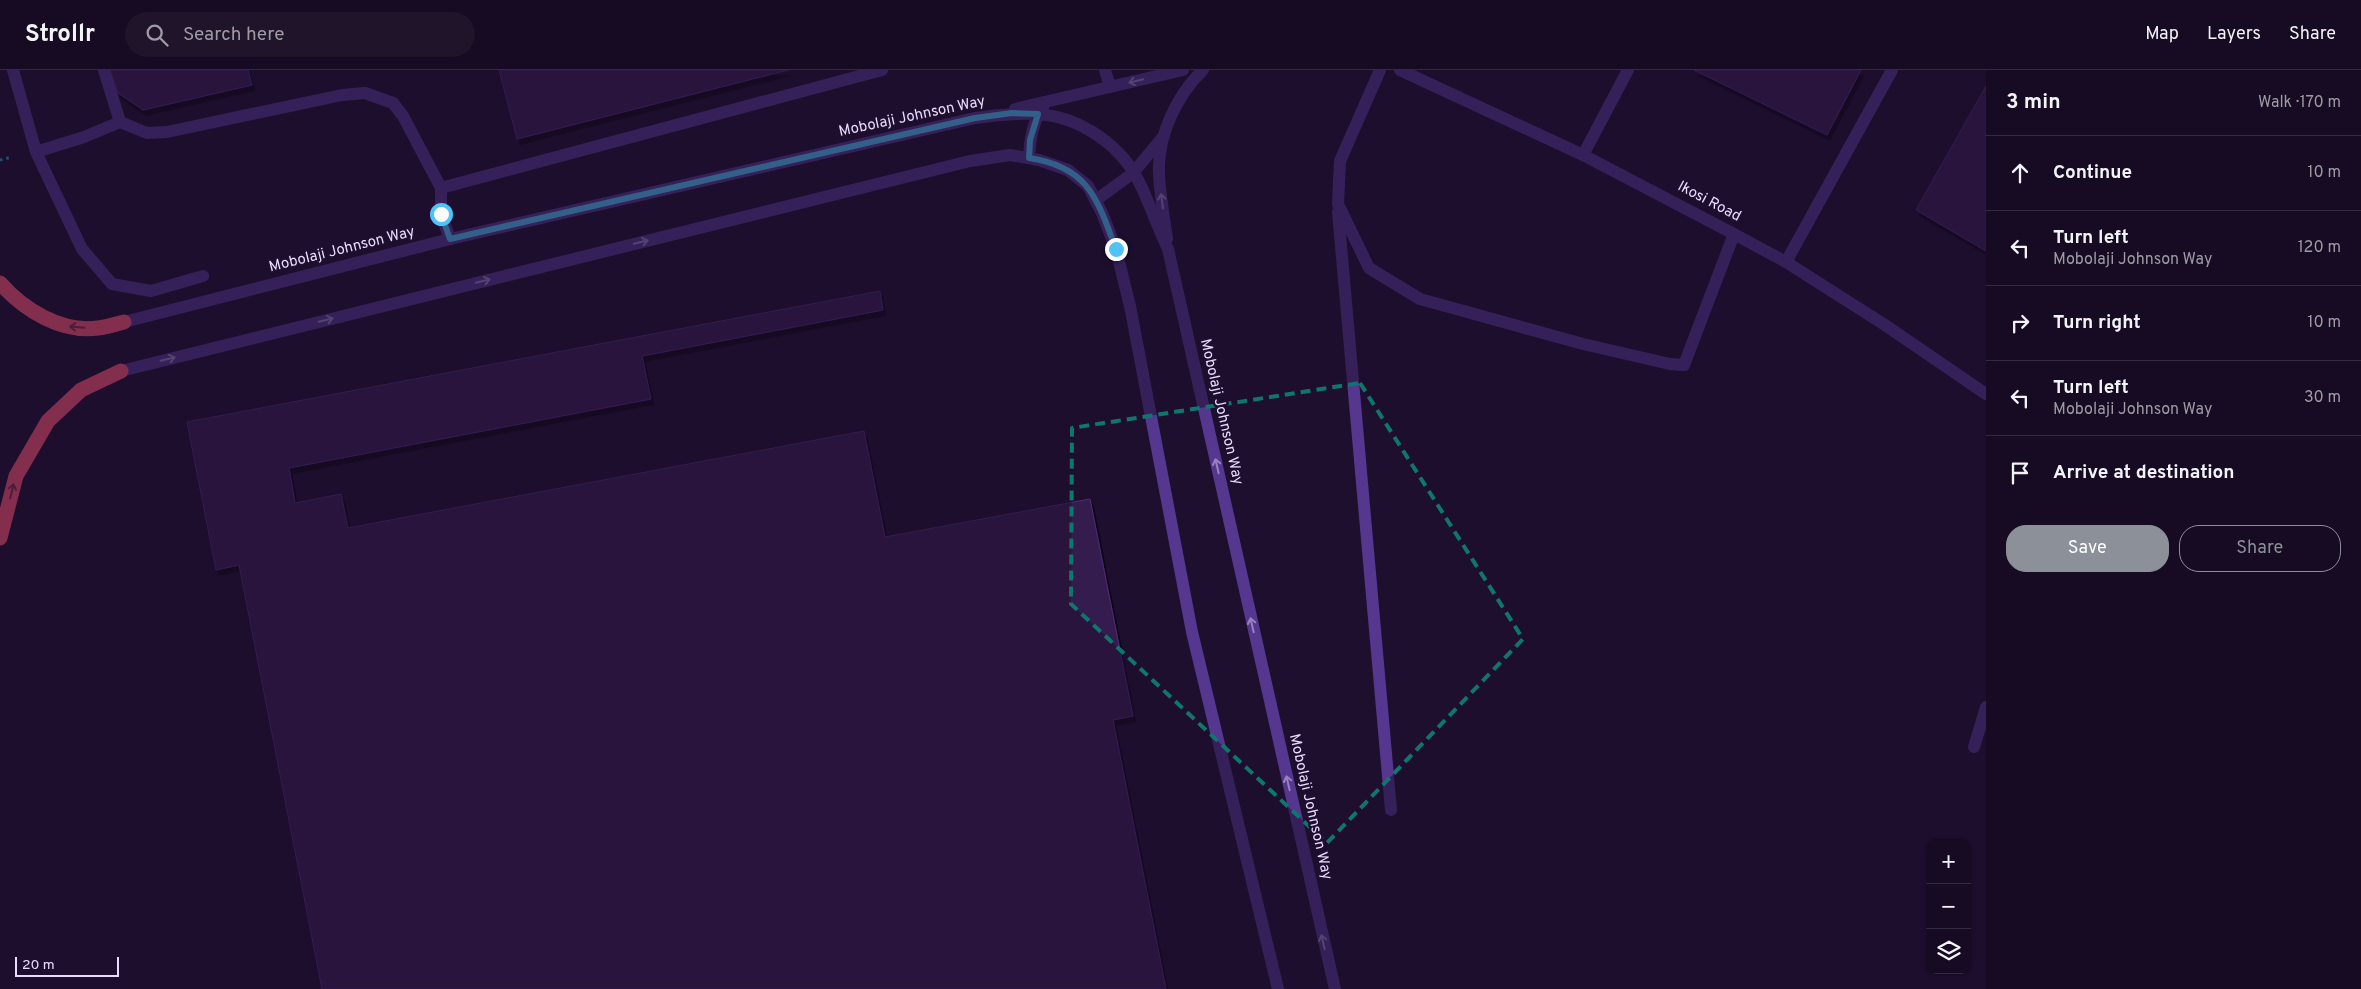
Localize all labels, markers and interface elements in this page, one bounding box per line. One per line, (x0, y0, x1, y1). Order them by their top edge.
search box (125, 12, 475, 57)
text: Strollr (25, 20, 95, 50)
icon: search (143, 21, 171, 49)
text: Search here (183, 23, 284, 47)
text: Map (2145, 23, 2179, 46)
text: Layers (2207, 23, 2261, 46)
text: Share (2289, 23, 2336, 46)
one-way arrow (1128, 77, 1144, 86)
text: 3 min (2006, 89, 2061, 116)
street label: Mobolaji Johnson Way (837, 92, 987, 142)
text: Walk · 170 m (2258, 93, 2341, 113)
icon: ahead (2006, 159, 2034, 187)
text: Continue (2053, 161, 2132, 185)
text: 10 m (2307, 163, 2341, 183)
street label: Ikosi Road (1674, 177, 1744, 227)
one-way arrow (1157, 193, 1167, 209)
route start (430, 203, 453, 226)
street label: Mobolaji Johnson Way (267, 223, 417, 277)
text: Turn left (2053, 226, 2129, 250)
icon: left (2006, 234, 2034, 262)
one-way arrow (633, 237, 649, 246)
route end (1105, 238, 1128, 261)
text: 120 m (2298, 238, 2341, 258)
text: Mobolaji Johnson Way (2053, 250, 2212, 270)
one-way arrow (475, 276, 491, 285)
icon: right (2006, 309, 2034, 337)
text: Turn right (2053, 311, 2141, 335)
text: 10 m (2307, 313, 2341, 333)
one-way arrow (317, 315, 333, 324)
one-way arrow (69, 322, 85, 332)
street label: Mobolaji Johnson Way (1195, 337, 1247, 487)
one-way arrow (159, 354, 175, 363)
text: Turn left (2053, 376, 2129, 400)
icon: left (2006, 384, 2034, 412)
text: 30 m (2304, 388, 2341, 408)
text: Mobolaji Johnson Way (2053, 400, 2212, 420)
one-way arrow (1212, 458, 1221, 474)
icon: arrive (2006, 459, 2034, 487)
text: Arrive at destination (2053, 461, 2234, 485)
one-way arrow (8, 484, 17, 500)
button: Save (2006, 525, 2169, 572)
button: Share (2179, 525, 2341, 572)
one-way arrow (1247, 617, 1256, 633)
street label: Mobolaji Johnson Way (1284, 732, 1336, 882)
one-way arrow (1283, 776, 1292, 792)
map controls (1926, 839, 1971, 974)
button: + (1926, 839, 1971, 884)
button: − (1926, 884, 1971, 929)
button: layers (1926, 929, 1971, 974)
one-way arrow (1318, 934, 1327, 950)
scale bar (15, 954, 119, 977)
text: 20 m (22, 957, 55, 974)

